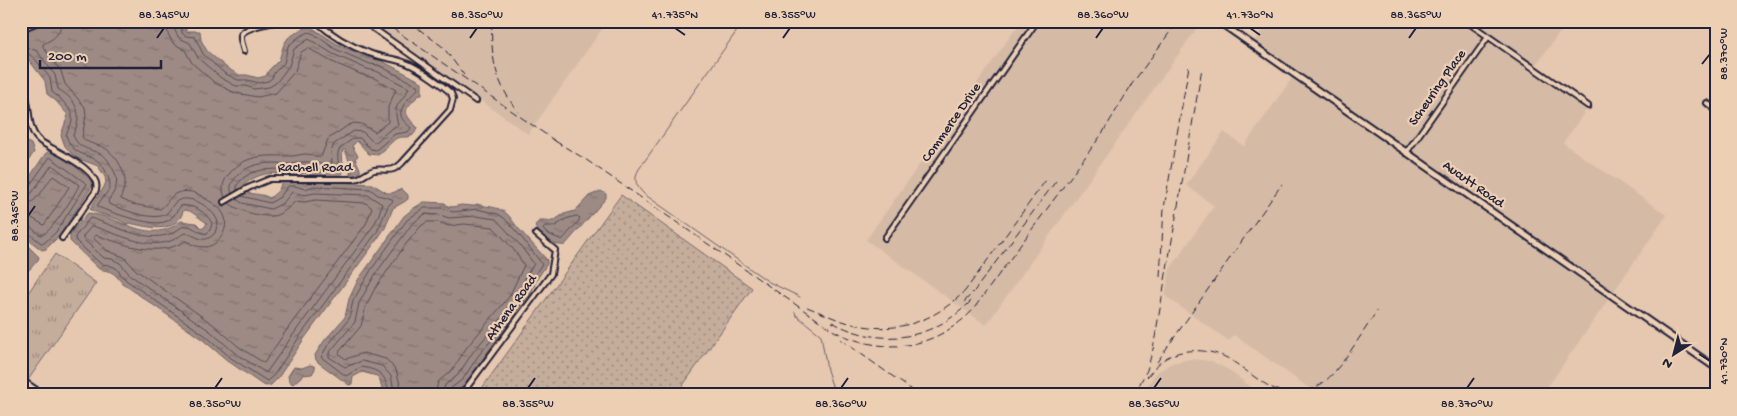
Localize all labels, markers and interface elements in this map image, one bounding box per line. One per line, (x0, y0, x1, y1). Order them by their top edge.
text: 88.345°W (139, 9, 189, 23)
text: 88.350°W (451, 9, 503, 23)
text: 41.735°N (652, 9, 698, 23)
text: 88.355°W (764, 9, 816, 23)
text: 88.360°W (1077, 9, 1129, 23)
text: 41.730°N (1227, 9, 1274, 23)
text: 88.365°W (1390, 9, 1442, 23)
text: 88.370°W (1718, 28, 1732, 80)
scale bar (40, 38, 161, 70)
street label: Scheuring Place (1405, 46, 1471, 129)
text: 200 m (48, 48, 87, 66)
street label: Commerce Drive (918, 80, 986, 166)
street label: Aucutt Road (1439, 158, 1509, 213)
street label: Rachell Road (278, 160, 354, 177)
text: 88.345°W (9, 191, 23, 241)
street label: Athena Road (482, 270, 543, 344)
north arrow (1650, 328, 1700, 378)
text: 41.730°N (1718, 337, 1732, 384)
text: N (1659, 353, 1677, 372)
text: 88.350°W (189, 398, 241, 412)
text: 88.355°W (502, 398, 554, 412)
text: 88.360°W (815, 398, 867, 412)
text: 88.365°W (1128, 398, 1180, 412)
text: 88.370°W (1441, 398, 1493, 412)

